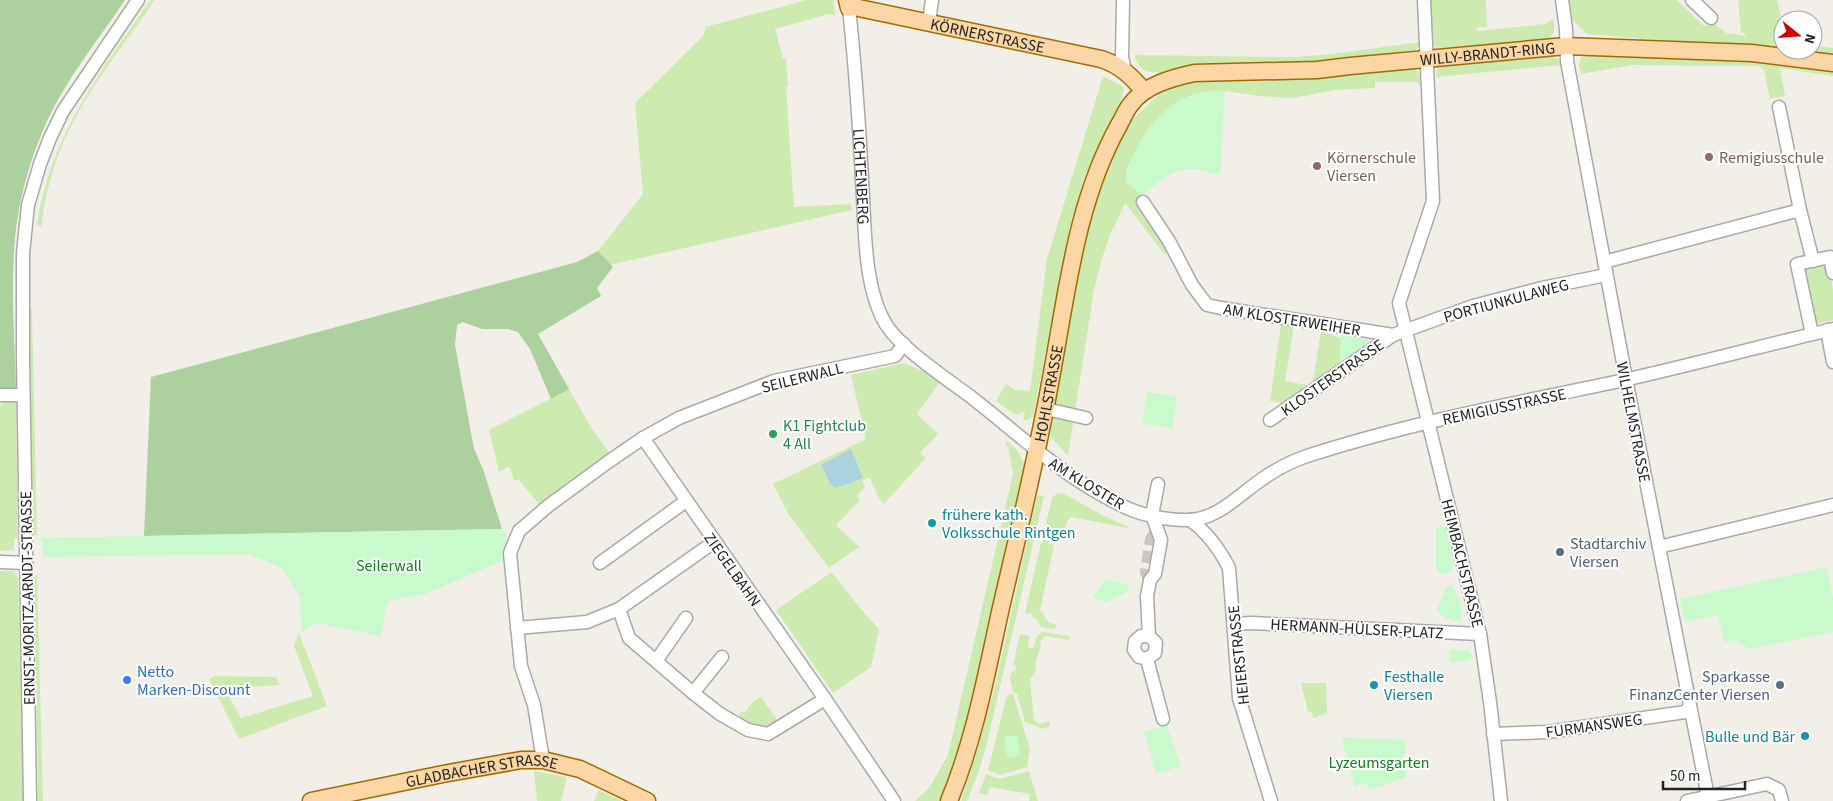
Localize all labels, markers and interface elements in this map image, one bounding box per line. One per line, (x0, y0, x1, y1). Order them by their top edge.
north arrow (1773, 10, 1823, 60)
street label: KÖRNERSTRASSE (928, 13, 1047, 59)
text: N (1799, 31, 1820, 46)
street label: WILLY-BRANDT-RING (1419, 37, 1556, 71)
street label: LICHTENBERG (847, 128, 874, 225)
place label: Körnerschule Viersen (1327, 147, 1416, 187)
place label: Remigiusschule (1719, 147, 1824, 169)
marker: Remigiusschule (1703, 151, 1715, 163)
marker: Körnerschule Viersen (1311, 160, 1323, 172)
street label: PORTIUNKULAWEG (1441, 274, 1571, 328)
street label: AM KLOSTERWEIHER (1222, 298, 1362, 342)
street label: KLOSTERSTRASSE (1277, 334, 1389, 422)
street label: HOHLSTRASSE (1029, 343, 1069, 444)
street label: SEILERWALL (759, 357, 846, 399)
street label: WILHELMSTRASSE (1611, 360, 1656, 484)
street label: REMIGIUSSTRASSE (1440, 383, 1568, 431)
place label: K1 Fightclub 4 All (783, 415, 866, 455)
marker: K1 Fightclub 4 All (767, 428, 779, 440)
street label: AM KLOSTER (1044, 453, 1129, 515)
street label: ERNST-MORITZ-ARNDT-STRASSE (15, 491, 41, 705)
street label: HEIMBACHSTRASSE (1435, 497, 1489, 630)
place label: frühere kath. Volksschule Rintgen (942, 504, 1076, 544)
marker: frühere kath. Volksschule Rintgen (926, 517, 938, 529)
street label: ZIEGELBAHN (698, 528, 766, 611)
place label: Stadtarchiv Viersen (1570, 533, 1647, 573)
marker: Stadtarchiv Viersen (1554, 546, 1566, 558)
park label: Seilerwall (356, 555, 422, 577)
street label: HEIERSTRASSE (1223, 604, 1255, 706)
street label: HERMANN-HÜLSER-PLATZ (1270, 613, 1444, 645)
place label: Netto Marken-Discount (137, 661, 251, 701)
place label: Festhalle Viersen (1384, 666, 1444, 706)
place label: Sparkasse FinanzCenter Viersen (1629, 666, 1770, 706)
marker: Netto Marken-Discount (121, 674, 133, 686)
marker: Festhalle Viersen (1368, 679, 1380, 691)
marker: Sparkasse FinanzCenter Viersen (1774, 679, 1786, 691)
street label: FURMANSWEG (1544, 708, 1644, 744)
place label: Bulle und Bär (1705, 726, 1795, 748)
marker: Bulle und Bär (1799, 730, 1811, 742)
street label: GLADBACHER STRASSE (404, 750, 560, 793)
park label: Lyzeumsgarten (1329, 752, 1429, 774)
scale bar (1663, 758, 1746, 790)
text: 50 m (1670, 766, 1700, 787)

